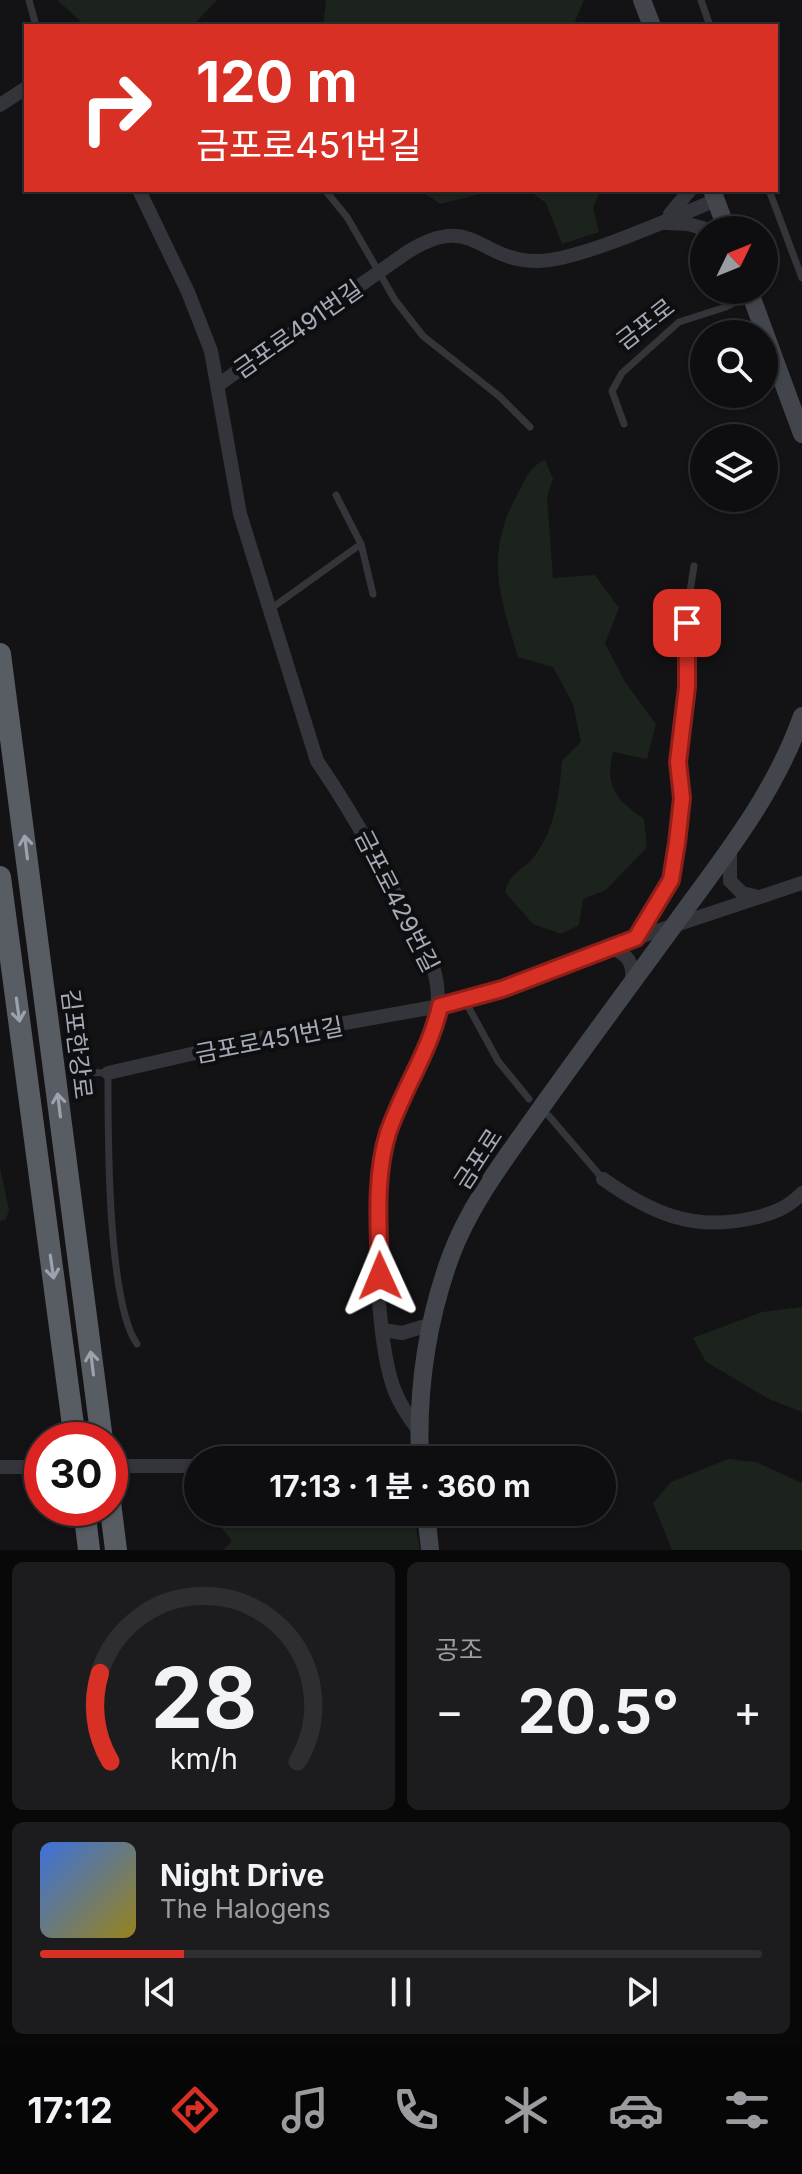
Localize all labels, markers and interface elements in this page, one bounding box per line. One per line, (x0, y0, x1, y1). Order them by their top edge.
text: 120 m (196, 48, 358, 116)
icon: right (64, 56, 168, 160)
text: 금포로451번길 (196, 123, 421, 167)
north arrow (690, 216, 778, 304)
map controls (690, 216, 778, 512)
street label: 금포로491번길 (228, 274, 368, 384)
street label: 금포로 (610, 292, 680, 356)
button: search (690, 320, 778, 408)
button: layers (690, 424, 778, 512)
pin (653, 589, 721, 657)
icon: arrive (665, 601, 709, 645)
street label: 금포로429번길 (349, 825, 445, 977)
one-way arrow (18, 834, 33, 861)
street label: 김포한강로 (56, 987, 98, 1101)
one-way arrow (11, 997, 26, 1022)
street label: 금포로451번길 (192, 1011, 346, 1069)
one-way arrow (51, 1093, 66, 1118)
street label: 금포로 (448, 1123, 508, 1195)
position arrow (338, 1234, 422, 1318)
one-way arrow (45, 1253, 60, 1280)
one-way arrow (84, 1351, 99, 1376)
speed limit sign: 30 (24, 1422, 128, 1526)
text: 17:13 · 1 분 · 360 m (269, 1468, 531, 1504)
text: 공조 (435, 1634, 483, 1665)
text: 28 (150, 1647, 257, 1748)
text: 20.5° (518, 1675, 679, 1747)
text: − (435, 1684, 464, 1738)
text: + (733, 1684, 762, 1738)
text: km/h (170, 1741, 237, 1776)
text: Night Drive (160, 1857, 324, 1893)
text: The Halogens (160, 1893, 331, 1924)
icon: previous (138, 1970, 182, 2014)
icon: pause (379, 1970, 423, 2014)
icon: next (620, 1970, 664, 2014)
icon: directions (167, 2082, 223, 2138)
icon: music (277, 2082, 333, 2138)
icon: phone (388, 2082, 444, 2138)
icon: climate (498, 2082, 554, 2138)
icon: car (608, 2082, 664, 2138)
icon: filters (719, 2082, 775, 2138)
text: 17:12 (27, 2088, 113, 2132)

